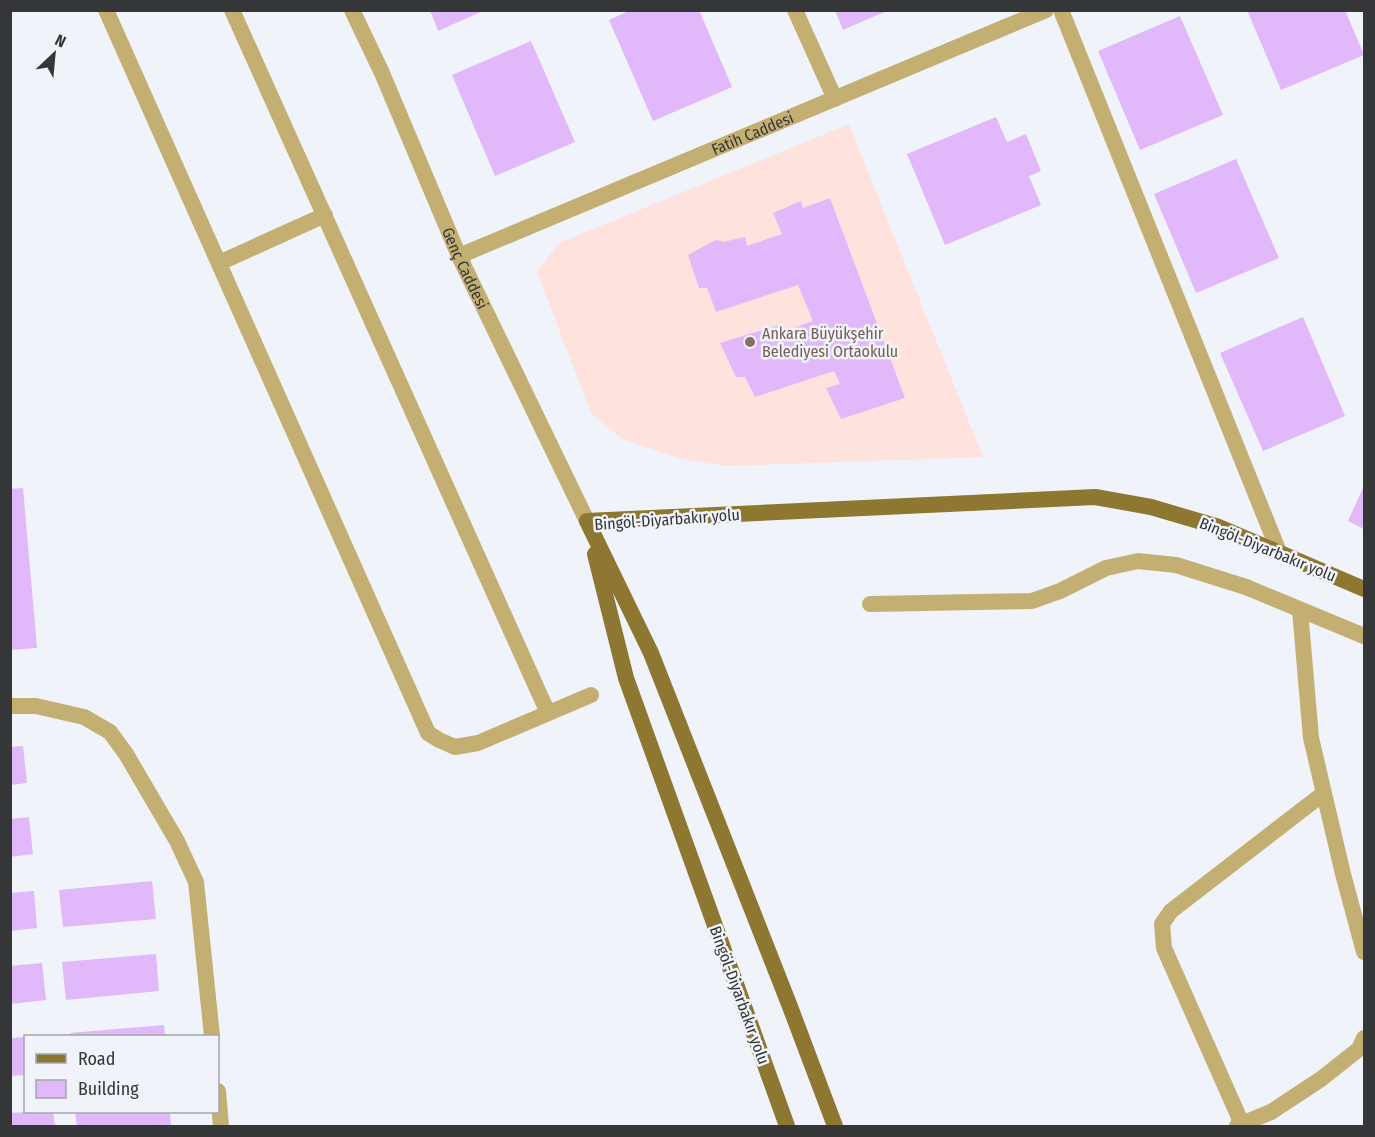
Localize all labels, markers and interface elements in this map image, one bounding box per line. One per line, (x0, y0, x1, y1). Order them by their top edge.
north arrow (24, 24, 84, 84)
text: N (52, 30, 69, 52)
street label: Fatih Caddesi (709, 108, 796, 159)
street label: Genç Caddesi (438, 225, 492, 312)
place label: Ankara Büyükşehir Belediyesi Ortaokulu (762, 324, 898, 361)
marker: Ankara Büyükşehir Belediyesi Ortaokulu (743, 335, 757, 349)
street label: Bingöl-Diyarbakır yolu (594, 505, 740, 534)
street label: Bingöl-Diyarbakır yolu (1197, 513, 1339, 586)
street label: Bingöl-Diyarbakır yolu (706, 923, 773, 1067)
legend (24, 1035, 219, 1113)
text: Road (78, 1048, 115, 1070)
text: Building (78, 1078, 139, 1100)

